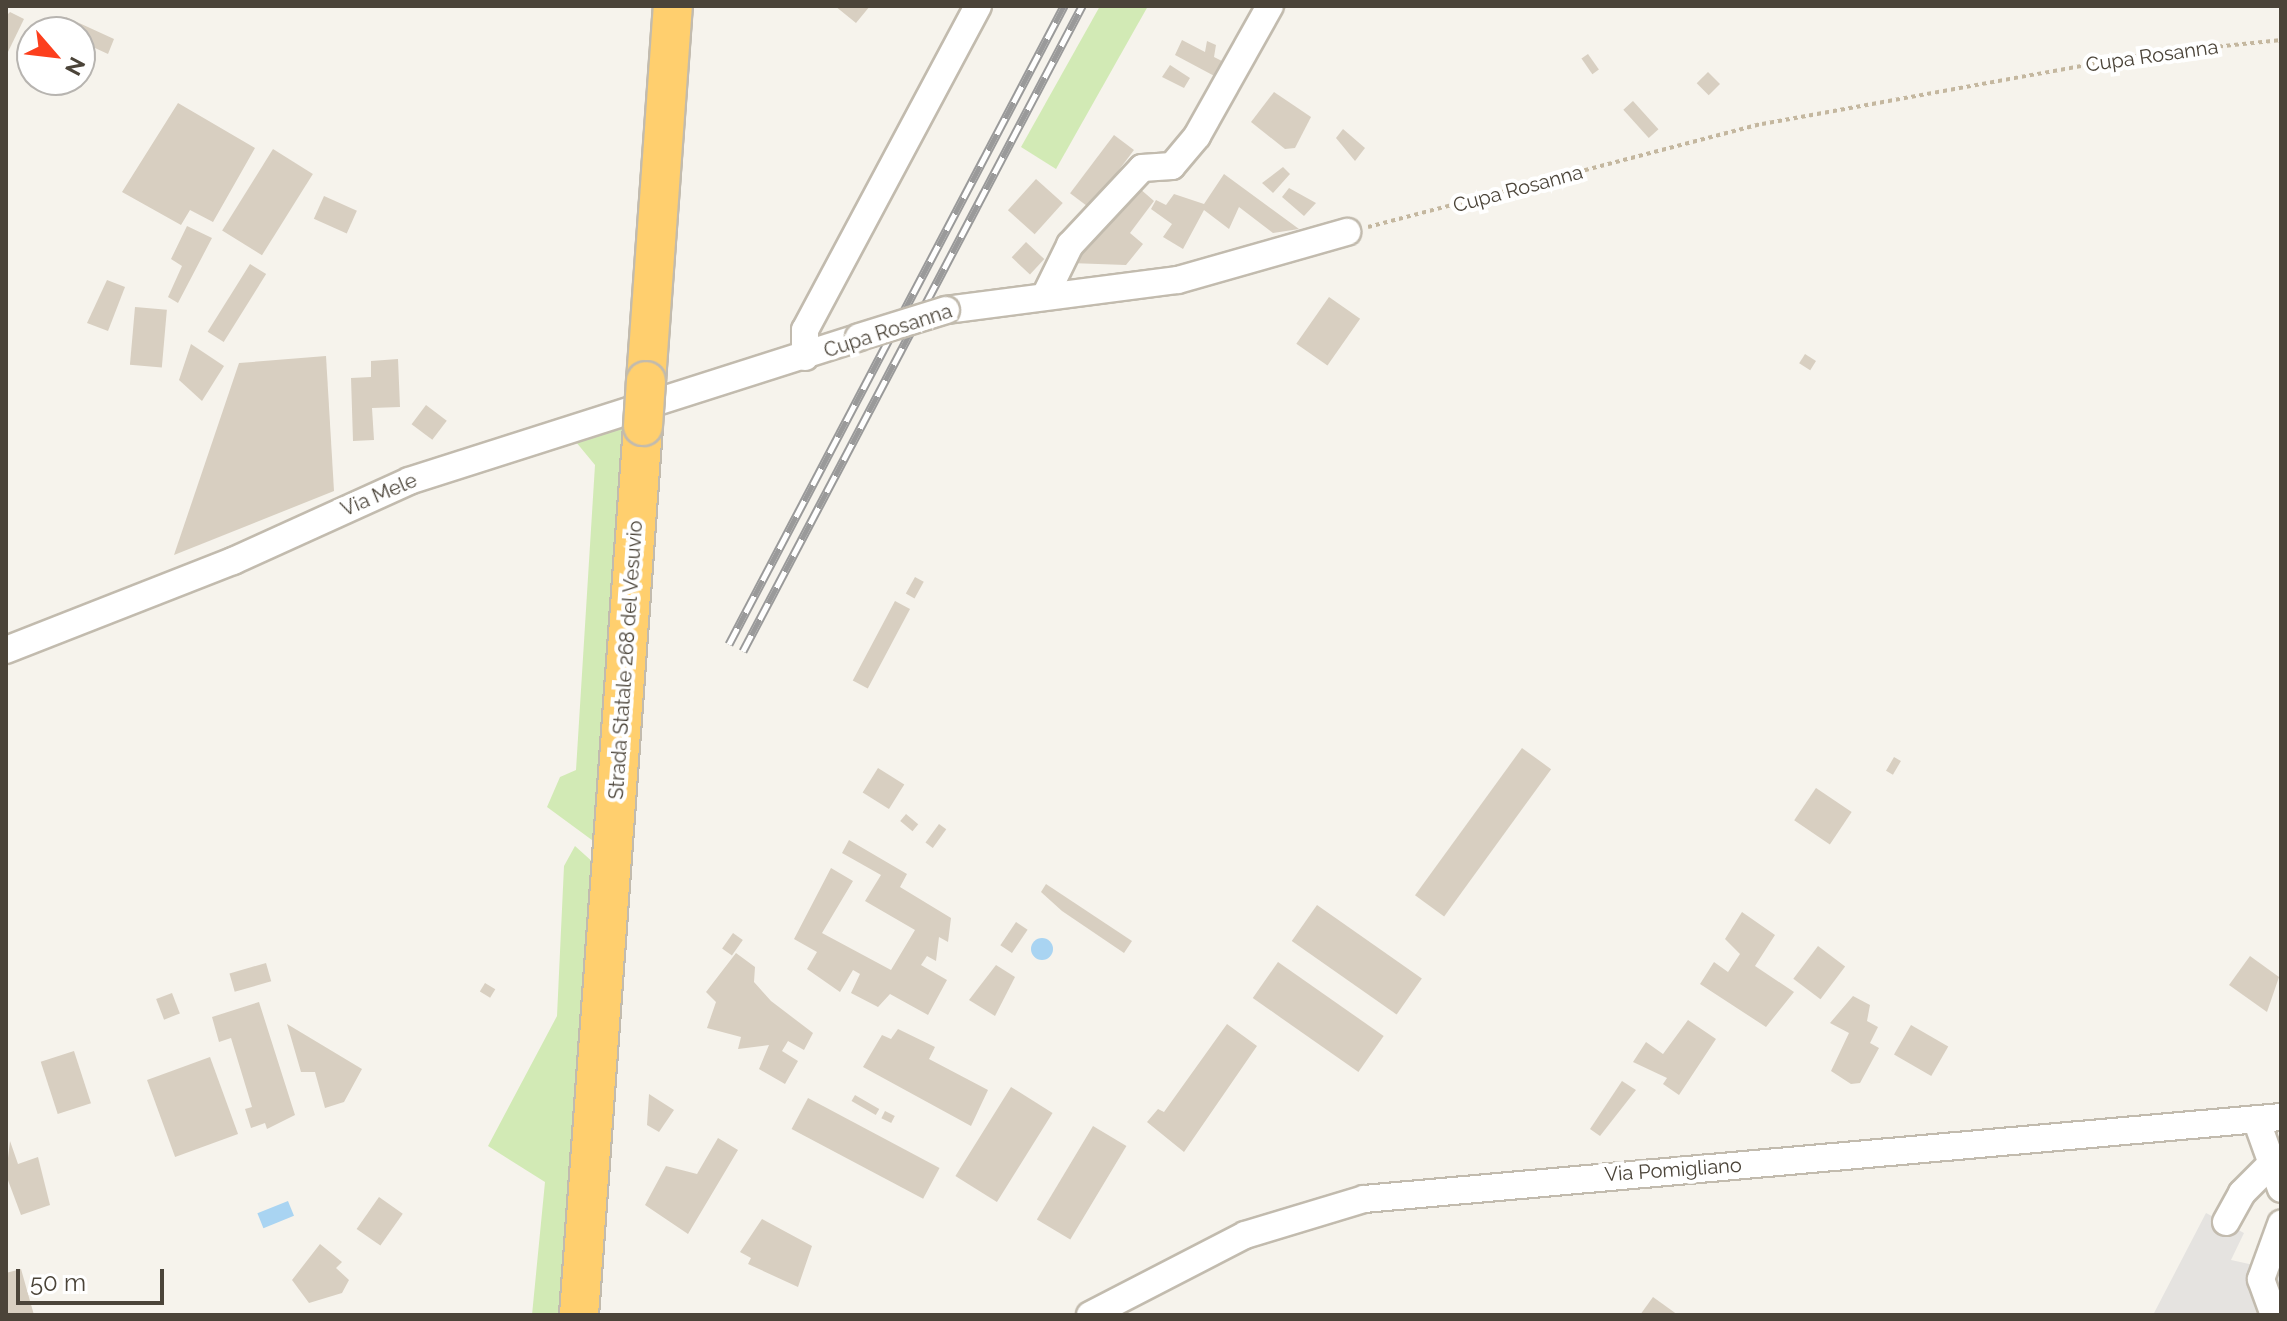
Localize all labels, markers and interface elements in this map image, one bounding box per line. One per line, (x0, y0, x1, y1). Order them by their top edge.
north arrow (16, 16, 96, 96)
street label: Cupa Rosanna (2084, 35, 2220, 77)
text: N (60, 53, 91, 80)
street label: Cupa Rosanna (1450, 160, 1586, 218)
street label: Cupa Rosanna (821, 299, 955, 363)
street label: Via Mele (337, 468, 421, 522)
street label: Strada Statale 268 del Vesuvio (604, 519, 648, 801)
street label: Via Pomigliano (1604, 1153, 1742, 1187)
scale bar (20, 1253, 168, 1303)
text: 50 m (30, 1268, 86, 1297)

